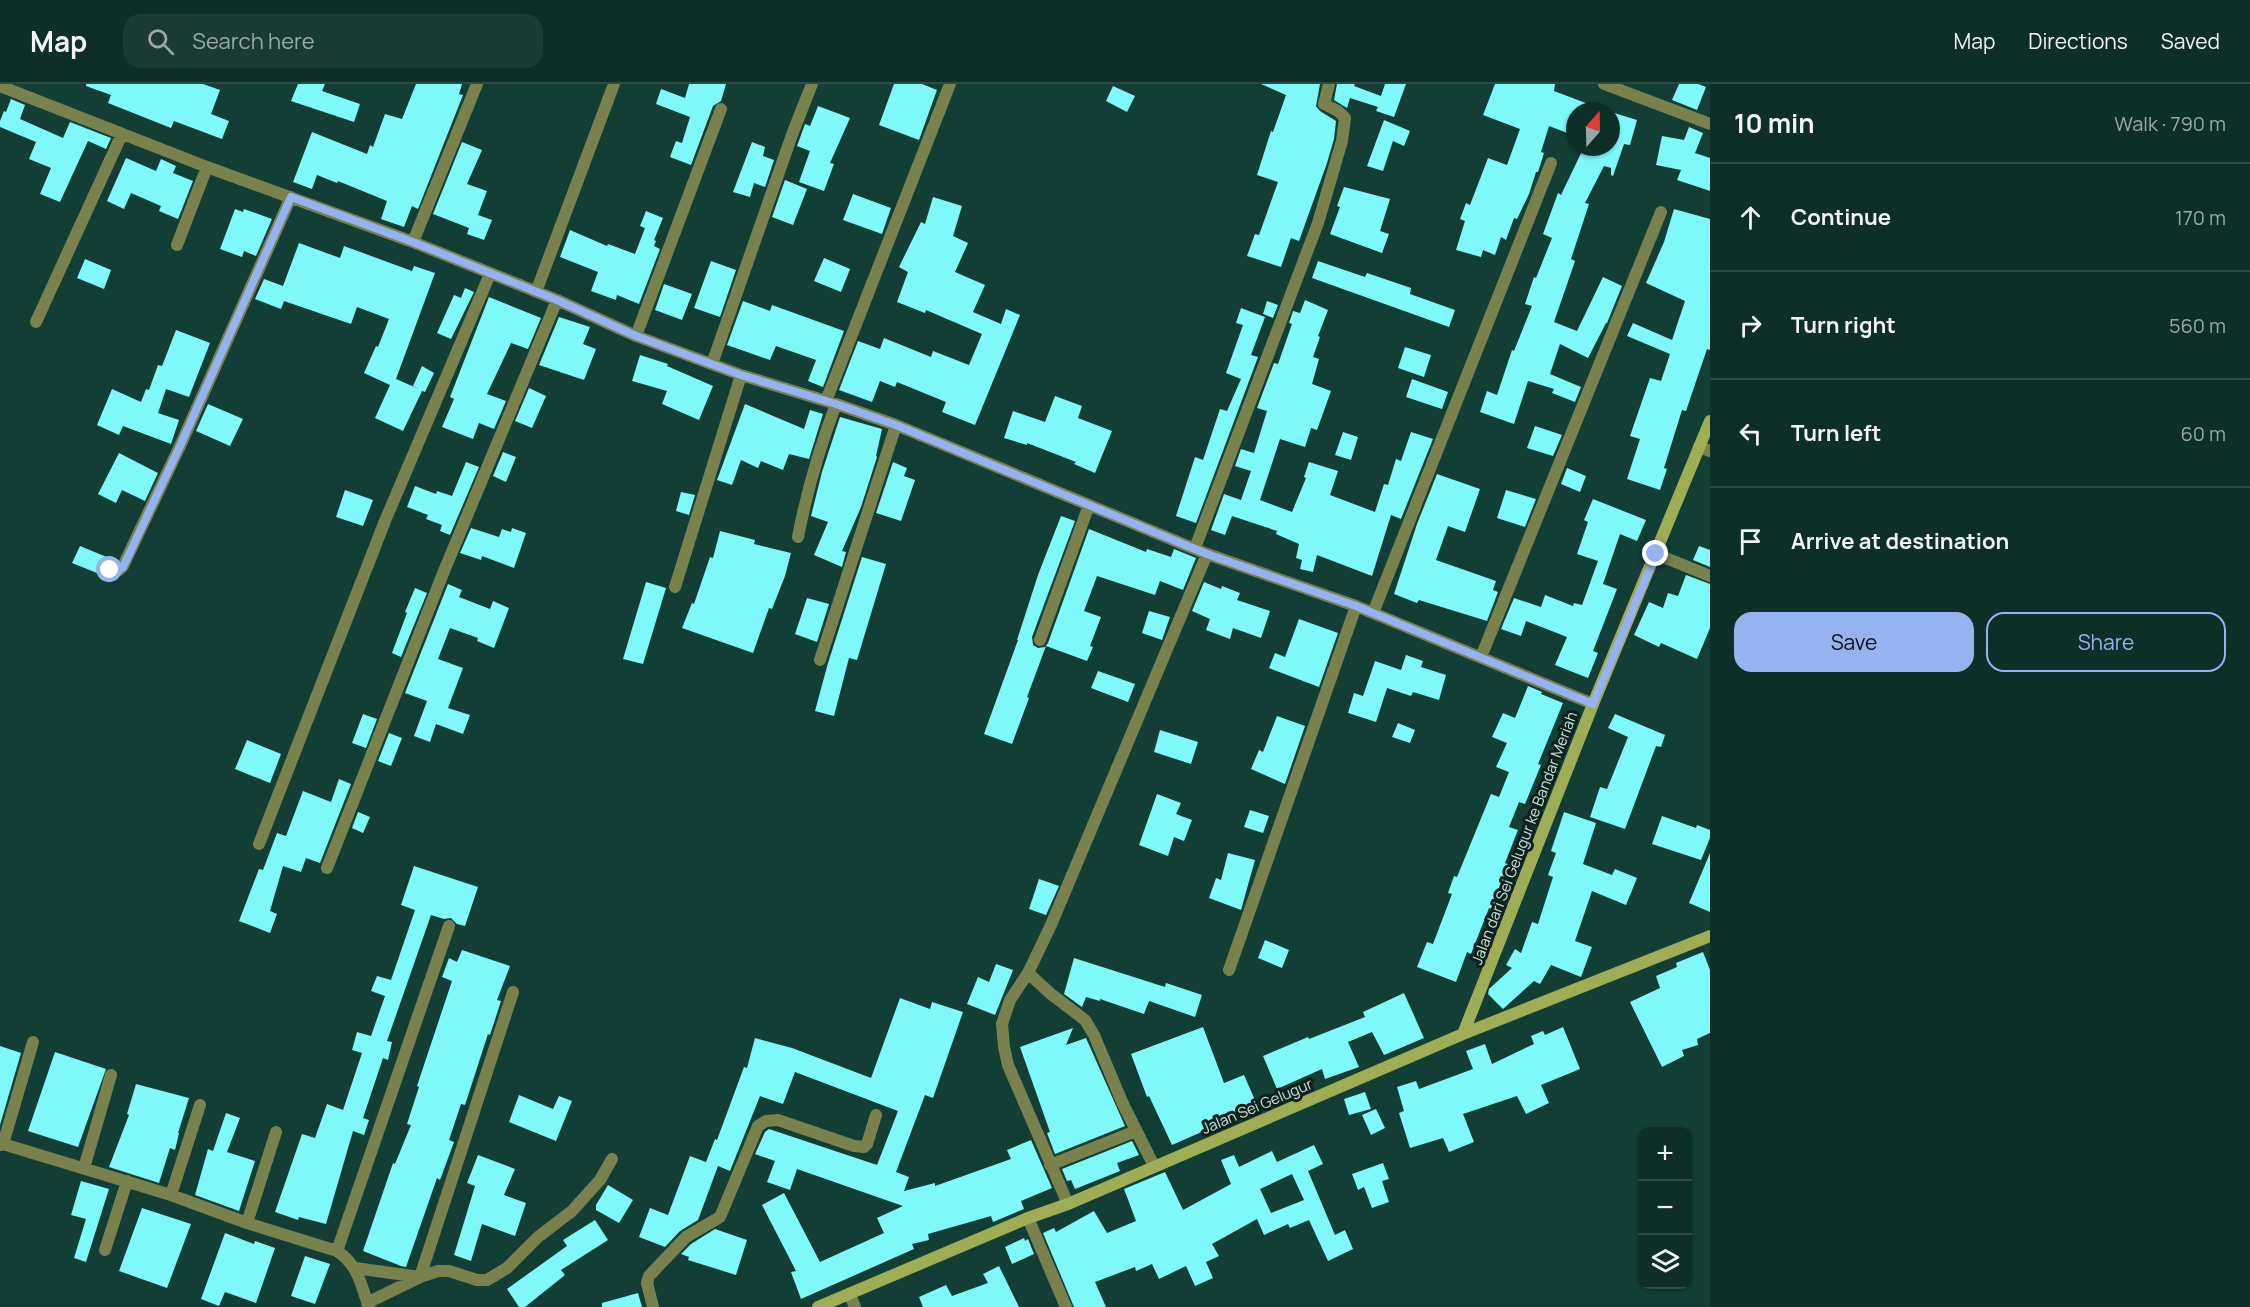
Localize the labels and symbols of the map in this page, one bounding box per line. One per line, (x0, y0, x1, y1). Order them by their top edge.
north arrow (1566, 102, 1620, 156)
route end (1642, 540, 1668, 566)
route start (96, 556, 122, 582)
street label: Jalan dari Sei Gelugur ke Bandar Meriah (1466, 708, 1582, 967)
street label: Jalan Sei Gelugur (1198, 1073, 1316, 1139)

